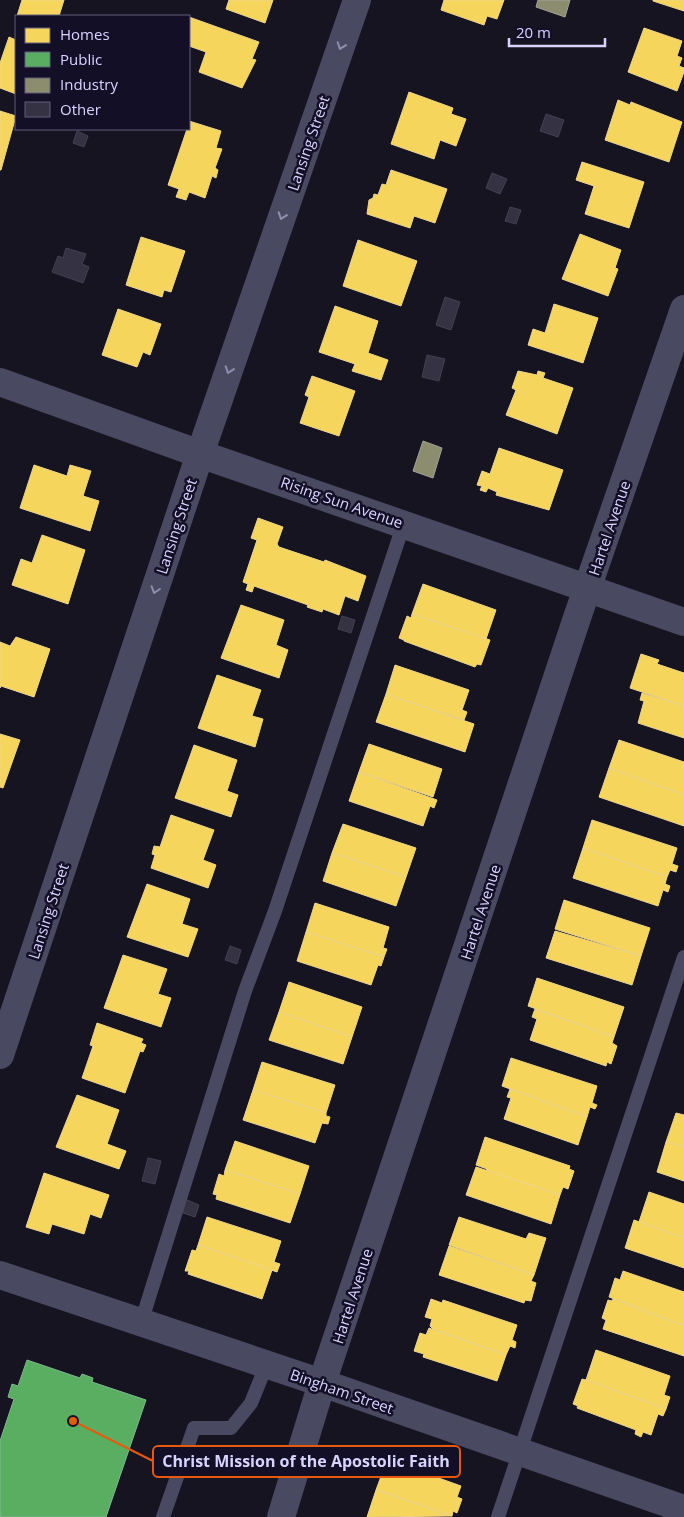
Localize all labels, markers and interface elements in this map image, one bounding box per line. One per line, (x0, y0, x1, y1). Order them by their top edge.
legend (15, 15, 190, 130)
scale bar (509, 15, 605, 47)
text: 20 m (516, 22, 551, 42)
text: Homes (60, 24, 110, 44)
one-way arrow (337, 41, 347, 50)
text: Public (60, 49, 102, 69)
text: Industry (60, 74, 118, 94)
street label: Lansing Street (282, 93, 334, 193)
text: Other (60, 99, 101, 119)
one-way arrow (278, 211, 288, 220)
one-way arrow (225, 365, 235, 373)
street label: Rising Sun Avenue (278, 472, 406, 532)
street label: Lansing Street (151, 476, 201, 576)
street label: Hartel Avenue (583, 478, 635, 578)
one-way arrow (150, 585, 160, 594)
street label: Lansing Street (23, 861, 73, 961)
street label: Hartel Avenue (455, 862, 505, 962)
street label: Hartel Avenue (327, 1246, 377, 1346)
street label: Bingham Street (288, 1364, 396, 1418)
callout: Christ Mission of the Apostolic Faith (153, 1446, 460, 1477)
text: Christ Mission of the Apostolic Faith (162, 1450, 450, 1472)

